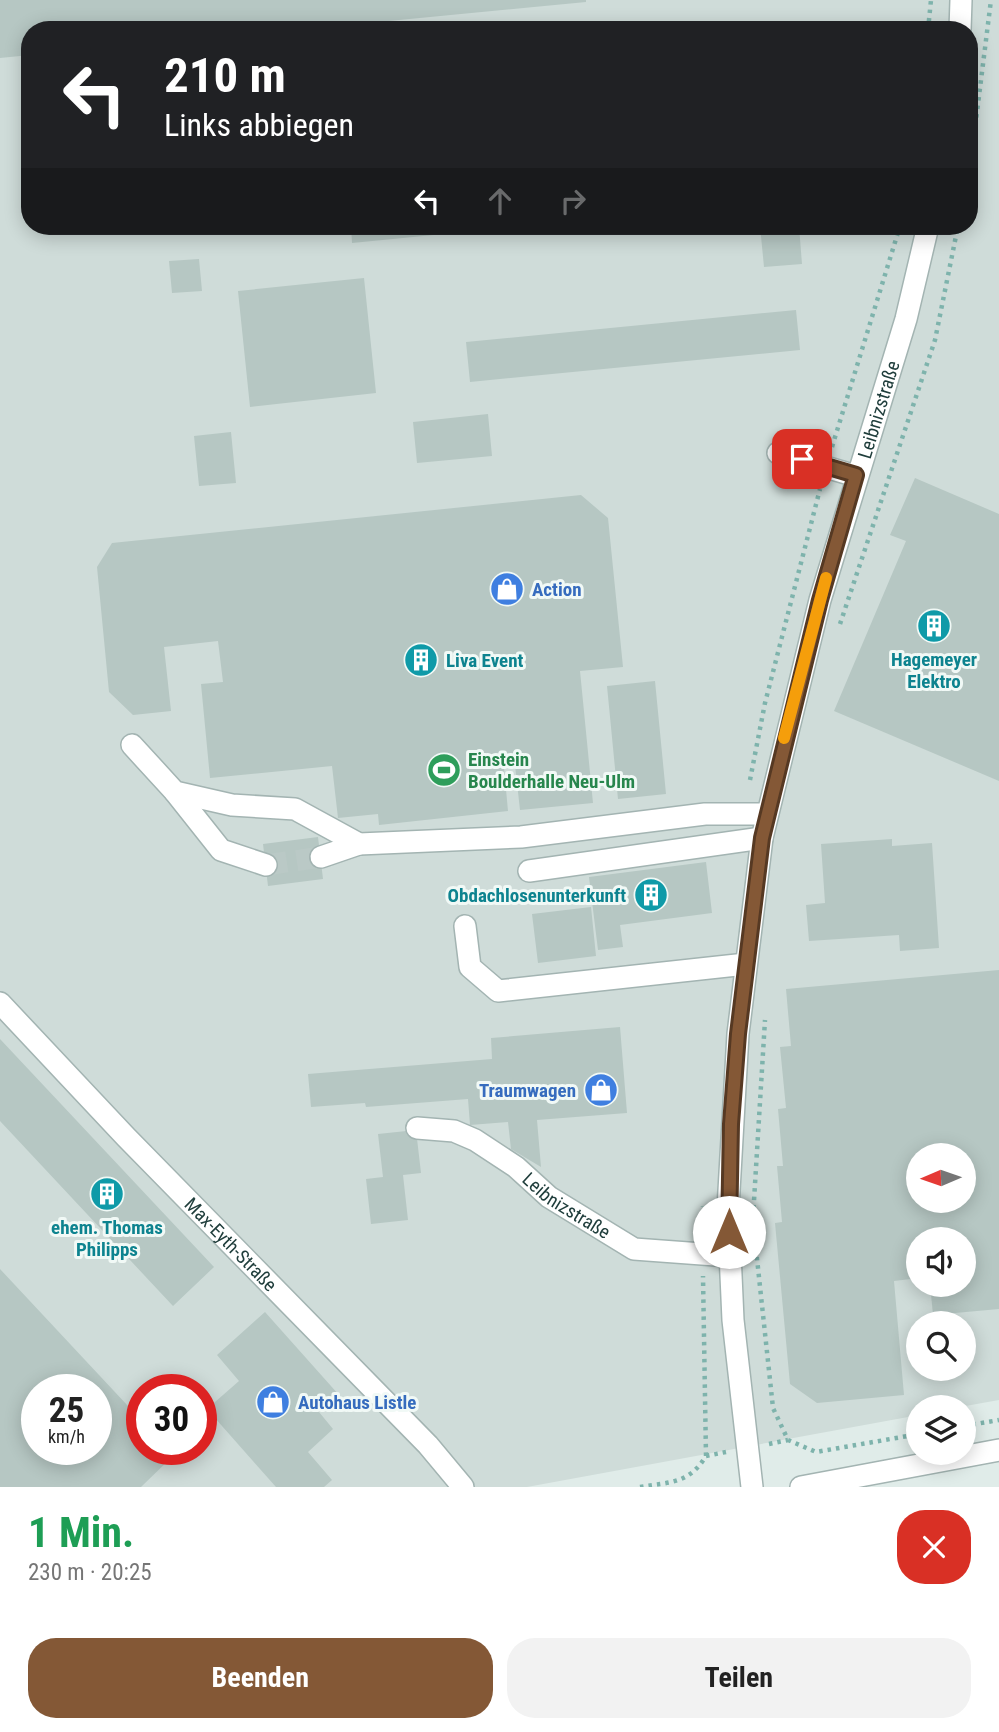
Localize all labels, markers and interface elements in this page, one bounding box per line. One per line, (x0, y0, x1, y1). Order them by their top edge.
text: 210 m (164, 47, 286, 104)
icon: left (49, 49, 140, 140)
text: Links abbiegen (164, 106, 354, 144)
icon: left (408, 182, 446, 220)
icon: ahead (481, 182, 519, 220)
icon: right (554, 182, 592, 220)
street label: Leibnizstraße (852, 358, 904, 461)
pin (772, 429, 832, 489)
icon: arrive (783, 440, 821, 478)
shop icon: Action (488, 570, 526, 608)
place label: Action (532, 578, 582, 601)
building icon: Hagemeyer Elektro (915, 607, 953, 645)
building icon: Liva Event (402, 641, 440, 679)
place label: Hagemeyer Elektro (891, 648, 977, 693)
place label: Liva Event (446, 649, 524, 672)
place label: Einstein Boulderhalle Neu-Ulm (468, 748, 635, 793)
sports icon: Einstein Boulderhalle Neu-Ulm (425, 751, 463, 789)
building icon: Obdachlosenunterkunft (632, 876, 670, 914)
place label: Obdachlosenunterkunft (448, 884, 626, 907)
shop icon: Traumwagen (582, 1071, 620, 1109)
place label: Traumwagen (479, 1079, 576, 1102)
north arrow (906, 1143, 976, 1213)
map controls (906, 1143, 976, 1465)
street label: Leibnizstraße (518, 1167, 615, 1243)
building icon: ehem. Thomas Philipps (88, 1175, 126, 1213)
street label: Max-Eyth-Straße (180, 1193, 282, 1296)
position arrow (692, 1195, 766, 1269)
place label: ehem. Thomas Philipps (51, 1216, 163, 1261)
button: sound (906, 1227, 976, 1297)
button: search (906, 1311, 976, 1381)
speed limit sign: 30 (126, 1374, 217, 1465)
shop icon: Autohaus Listle (254, 1383, 292, 1421)
text: 25 (49, 1390, 84, 1431)
place label: Autohaus Listle (298, 1391, 416, 1414)
button: layers (906, 1395, 976, 1465)
text: km/h (48, 1426, 85, 1447)
text: 1 Min. (28, 1508, 134, 1557)
button: close (897, 1510, 971, 1584)
text: 230 m · 20:25 (28, 1559, 152, 1586)
button: Beenden (28, 1638, 493, 1718)
button: Teilen (507, 1638, 971, 1718)

